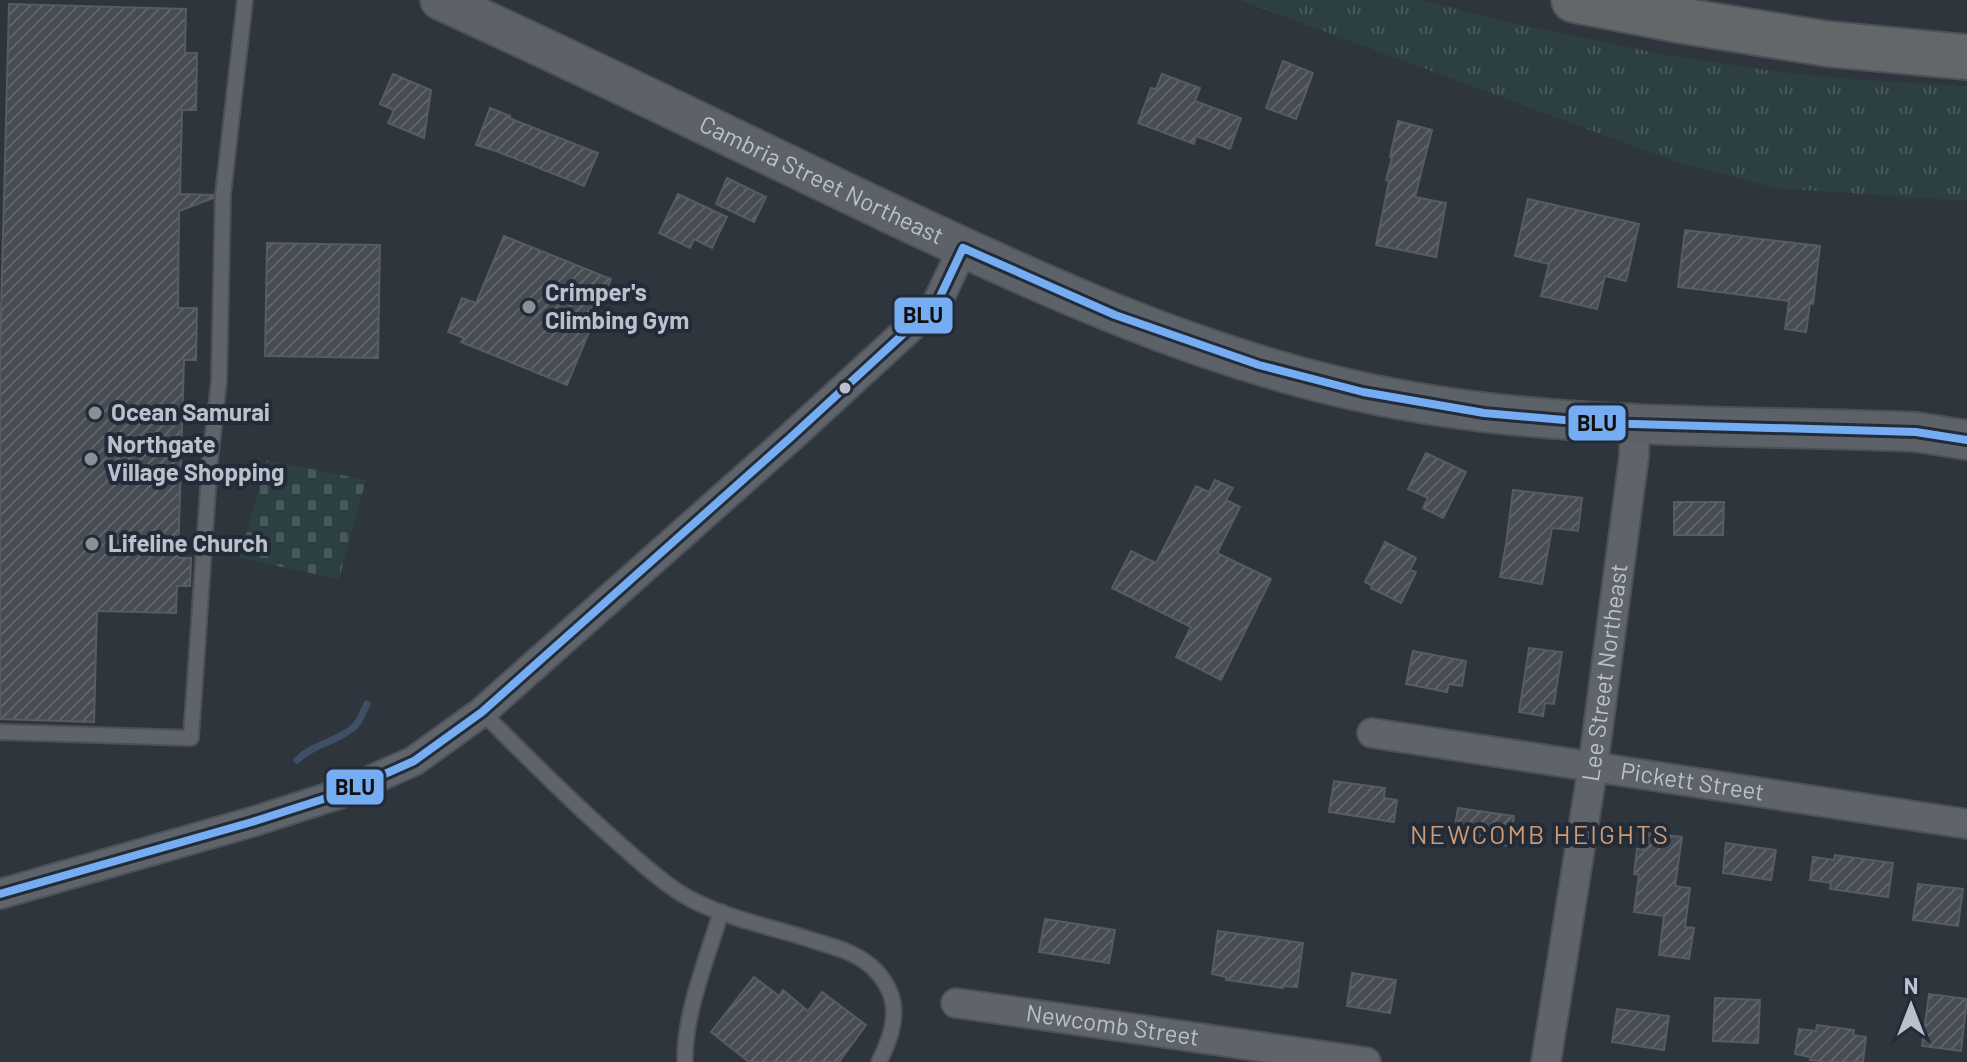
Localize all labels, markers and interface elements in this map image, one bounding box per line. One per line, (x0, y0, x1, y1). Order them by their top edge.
street label: Cambria Street Northeast (695, 108, 949, 250)
place label: Crimper's Climbing Gym (545, 277, 689, 334)
line badge: BLU (893, 296, 954, 335)
marker: Crimper's Climbing Gym (520, 298, 538, 316)
text: BLU (903, 301, 943, 327)
unlabelled marker (837, 380, 853, 396)
place label: Ocean Samurai (111, 397, 270, 426)
marker: Ocean Samurai (86, 404, 104, 422)
line badge: BLU (1567, 404, 1627, 442)
text: BLU (1577, 409, 1617, 435)
place label: Northgate Village Shopping (107, 429, 284, 486)
marker: Northgate Village Shopping (82, 450, 100, 468)
place label: Lifeline Church (108, 528, 268, 557)
marker: Lifeline Church (83, 535, 101, 553)
street label: Lee Street Northeast (1575, 562, 1633, 783)
street label: Pickett Street (1619, 755, 1766, 806)
line badge: BLU (325, 768, 385, 806)
text: BLU (335, 773, 375, 799)
district label: NEWCOMB HEIGHTS (1410, 818, 1670, 849)
north arrow (1871, 966, 1951, 1046)
text: N (1904, 972, 1918, 998)
street label: Newcomb Street (1024, 997, 1201, 1051)

